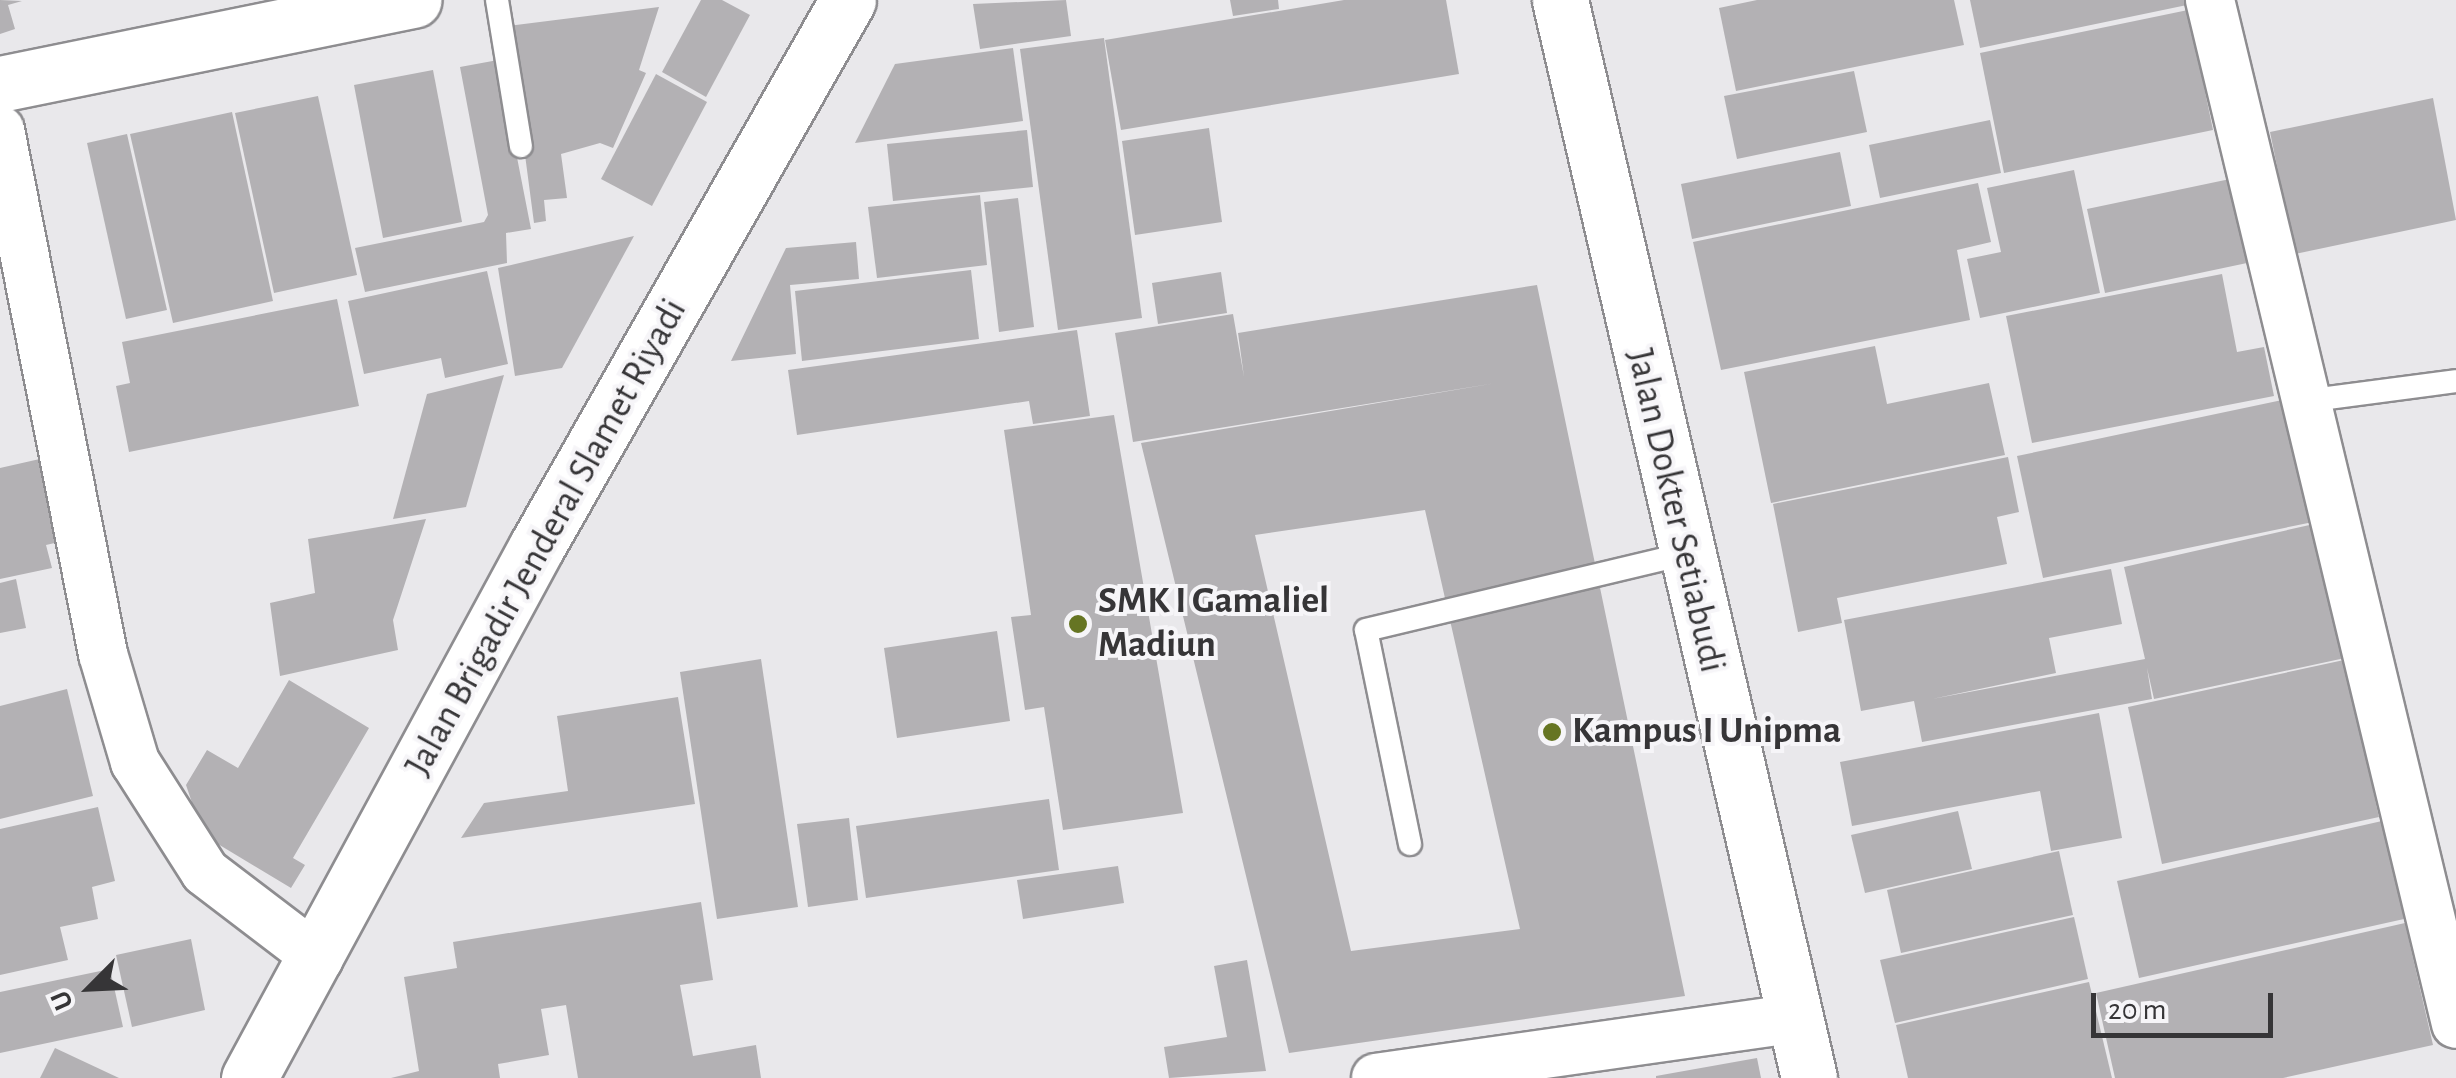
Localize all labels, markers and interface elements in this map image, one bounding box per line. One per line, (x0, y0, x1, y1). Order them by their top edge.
street label: Jalan Brigadir Jenderal Slamet Riyadi (396, 291, 698, 785)
street label: Jalan Dokter Setiabudi (1616, 345, 1734, 677)
place label: SMK I Gamaliel Madiun (1098, 579, 1329, 668)
marker: SMK I Gamaliel Madiun (1067, 613, 1089, 635)
place label: Kampus I Unipma (1572, 709, 1841, 755)
marker: Kampus I Unipma (1541, 721, 1563, 743)
north arrow (40, 938, 140, 1038)
scale bar (2096, 973, 2278, 1035)
text: U (46, 986, 79, 1014)
text: 20 m (2108, 995, 2166, 1025)

